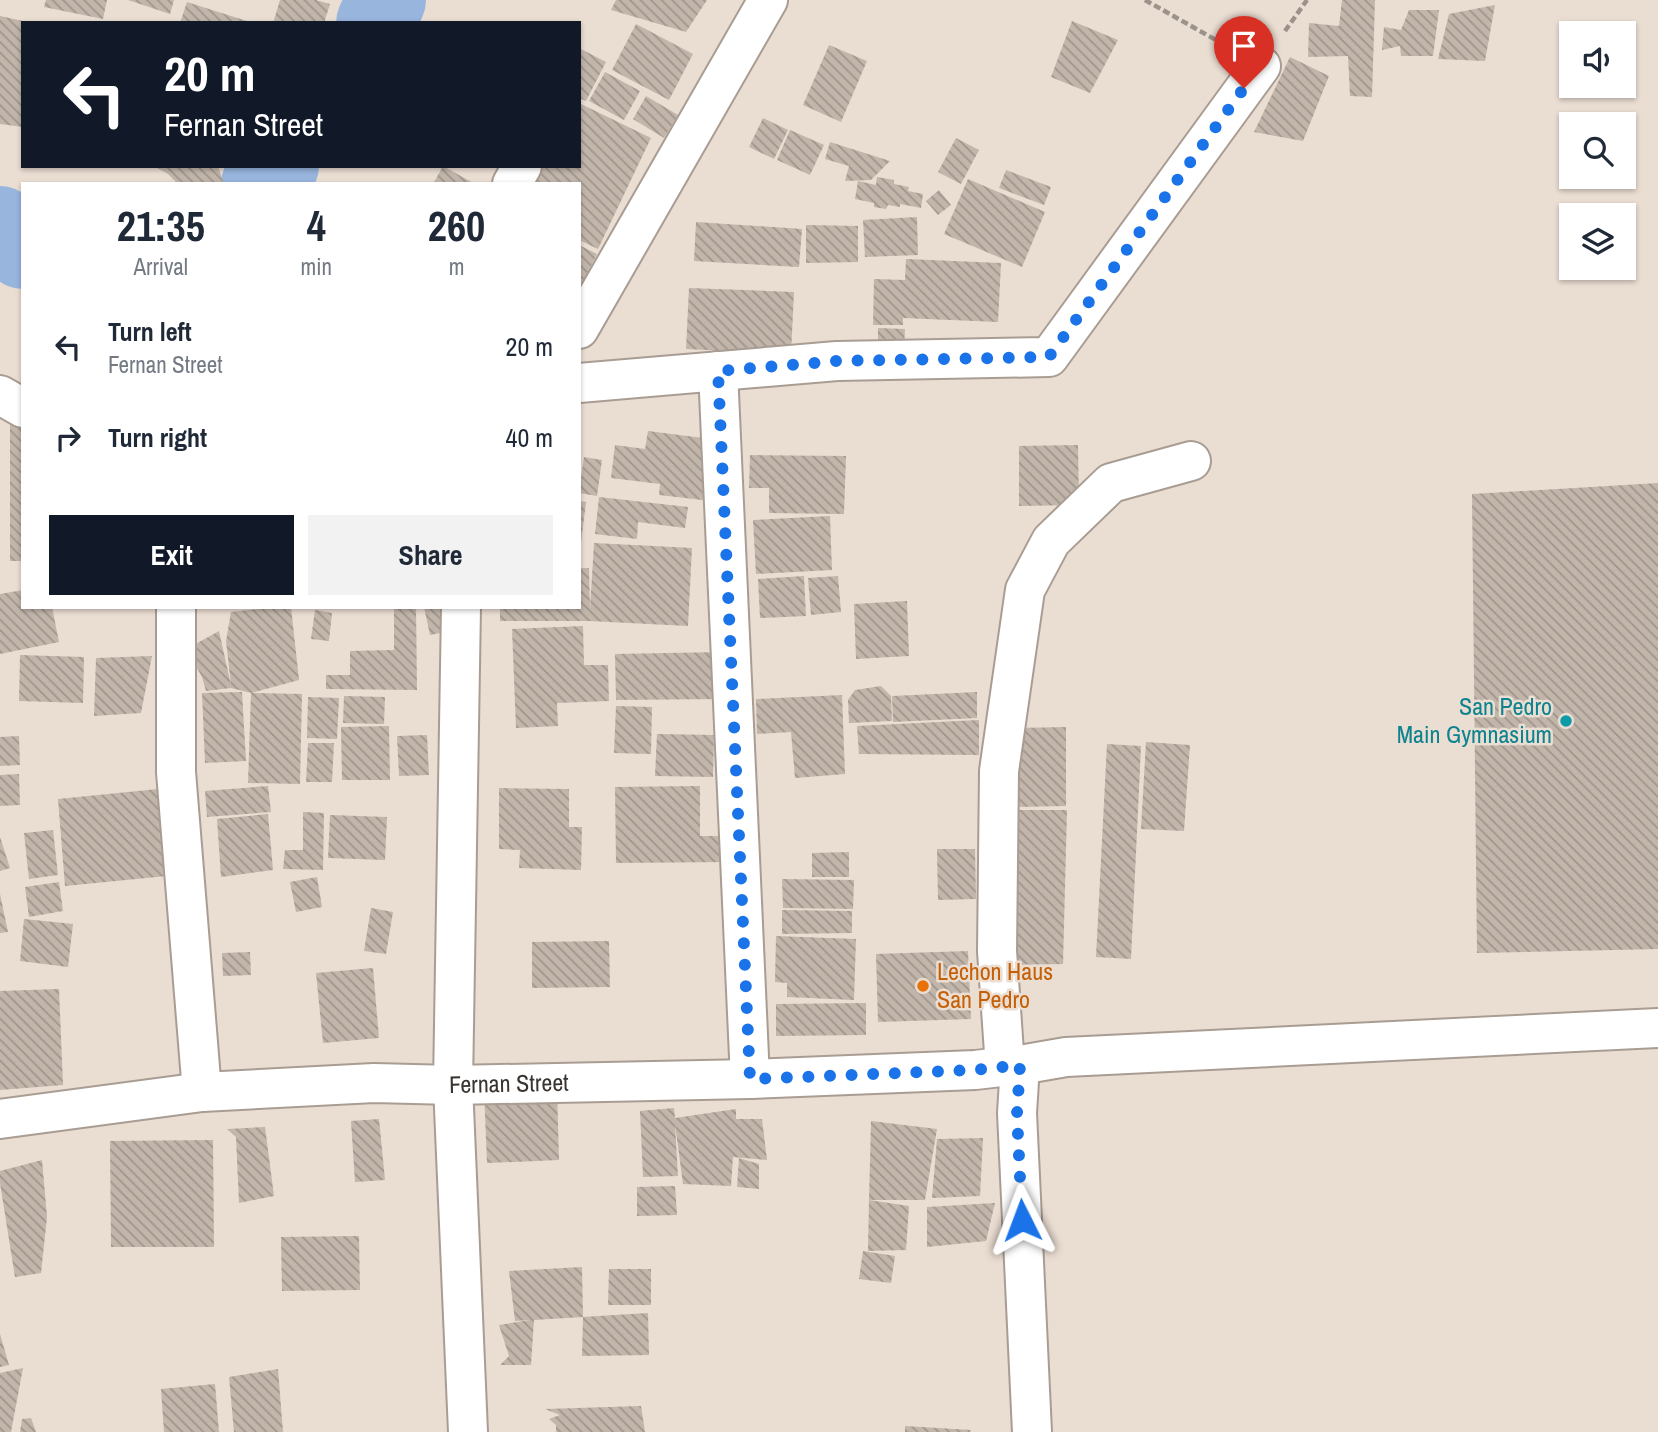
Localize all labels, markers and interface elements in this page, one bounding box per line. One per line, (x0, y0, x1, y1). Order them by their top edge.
pin (1214, 16, 1274, 88)
map controls (1559, 21, 1636, 280)
button: sound (1559, 21, 1636, 98)
icon: arrive (1225, 27, 1263, 65)
text: 20 m (164, 40, 256, 106)
icon: left (49, 49, 140, 140)
text: Fernan Street (164, 103, 323, 146)
button: search (1559, 112, 1636, 189)
text: 21:35 (117, 198, 205, 254)
text: 4 (307, 198, 326, 254)
text: 260 (428, 198, 485, 254)
button: layers (1559, 203, 1636, 280)
text: Arrival (134, 251, 188, 282)
text: min (301, 251, 332, 282)
text: m (449, 251, 464, 282)
text: Turn left (108, 314, 192, 349)
icon: left (49, 328, 87, 366)
text: 20 m (506, 329, 553, 364)
text: Fernan Street (108, 349, 222, 380)
icon: right (49, 419, 87, 457)
text: Turn right (108, 420, 207, 455)
text: 40 m (506, 420, 553, 455)
button: Exit (49, 515, 294, 595)
button: Share (308, 515, 553, 595)
place label: San Pedro Main Gymnasium (1397, 690, 1552, 750)
marker: San Pedro Main Gymnasium (1558, 713, 1574, 729)
place label: Lechon Haus San Pedro (937, 955, 1053, 1015)
marker: Lechon Haus San Pedro (915, 978, 931, 994)
street label: Fernan Street (449, 1066, 569, 1100)
position arrow (985, 1183, 1059, 1257)

